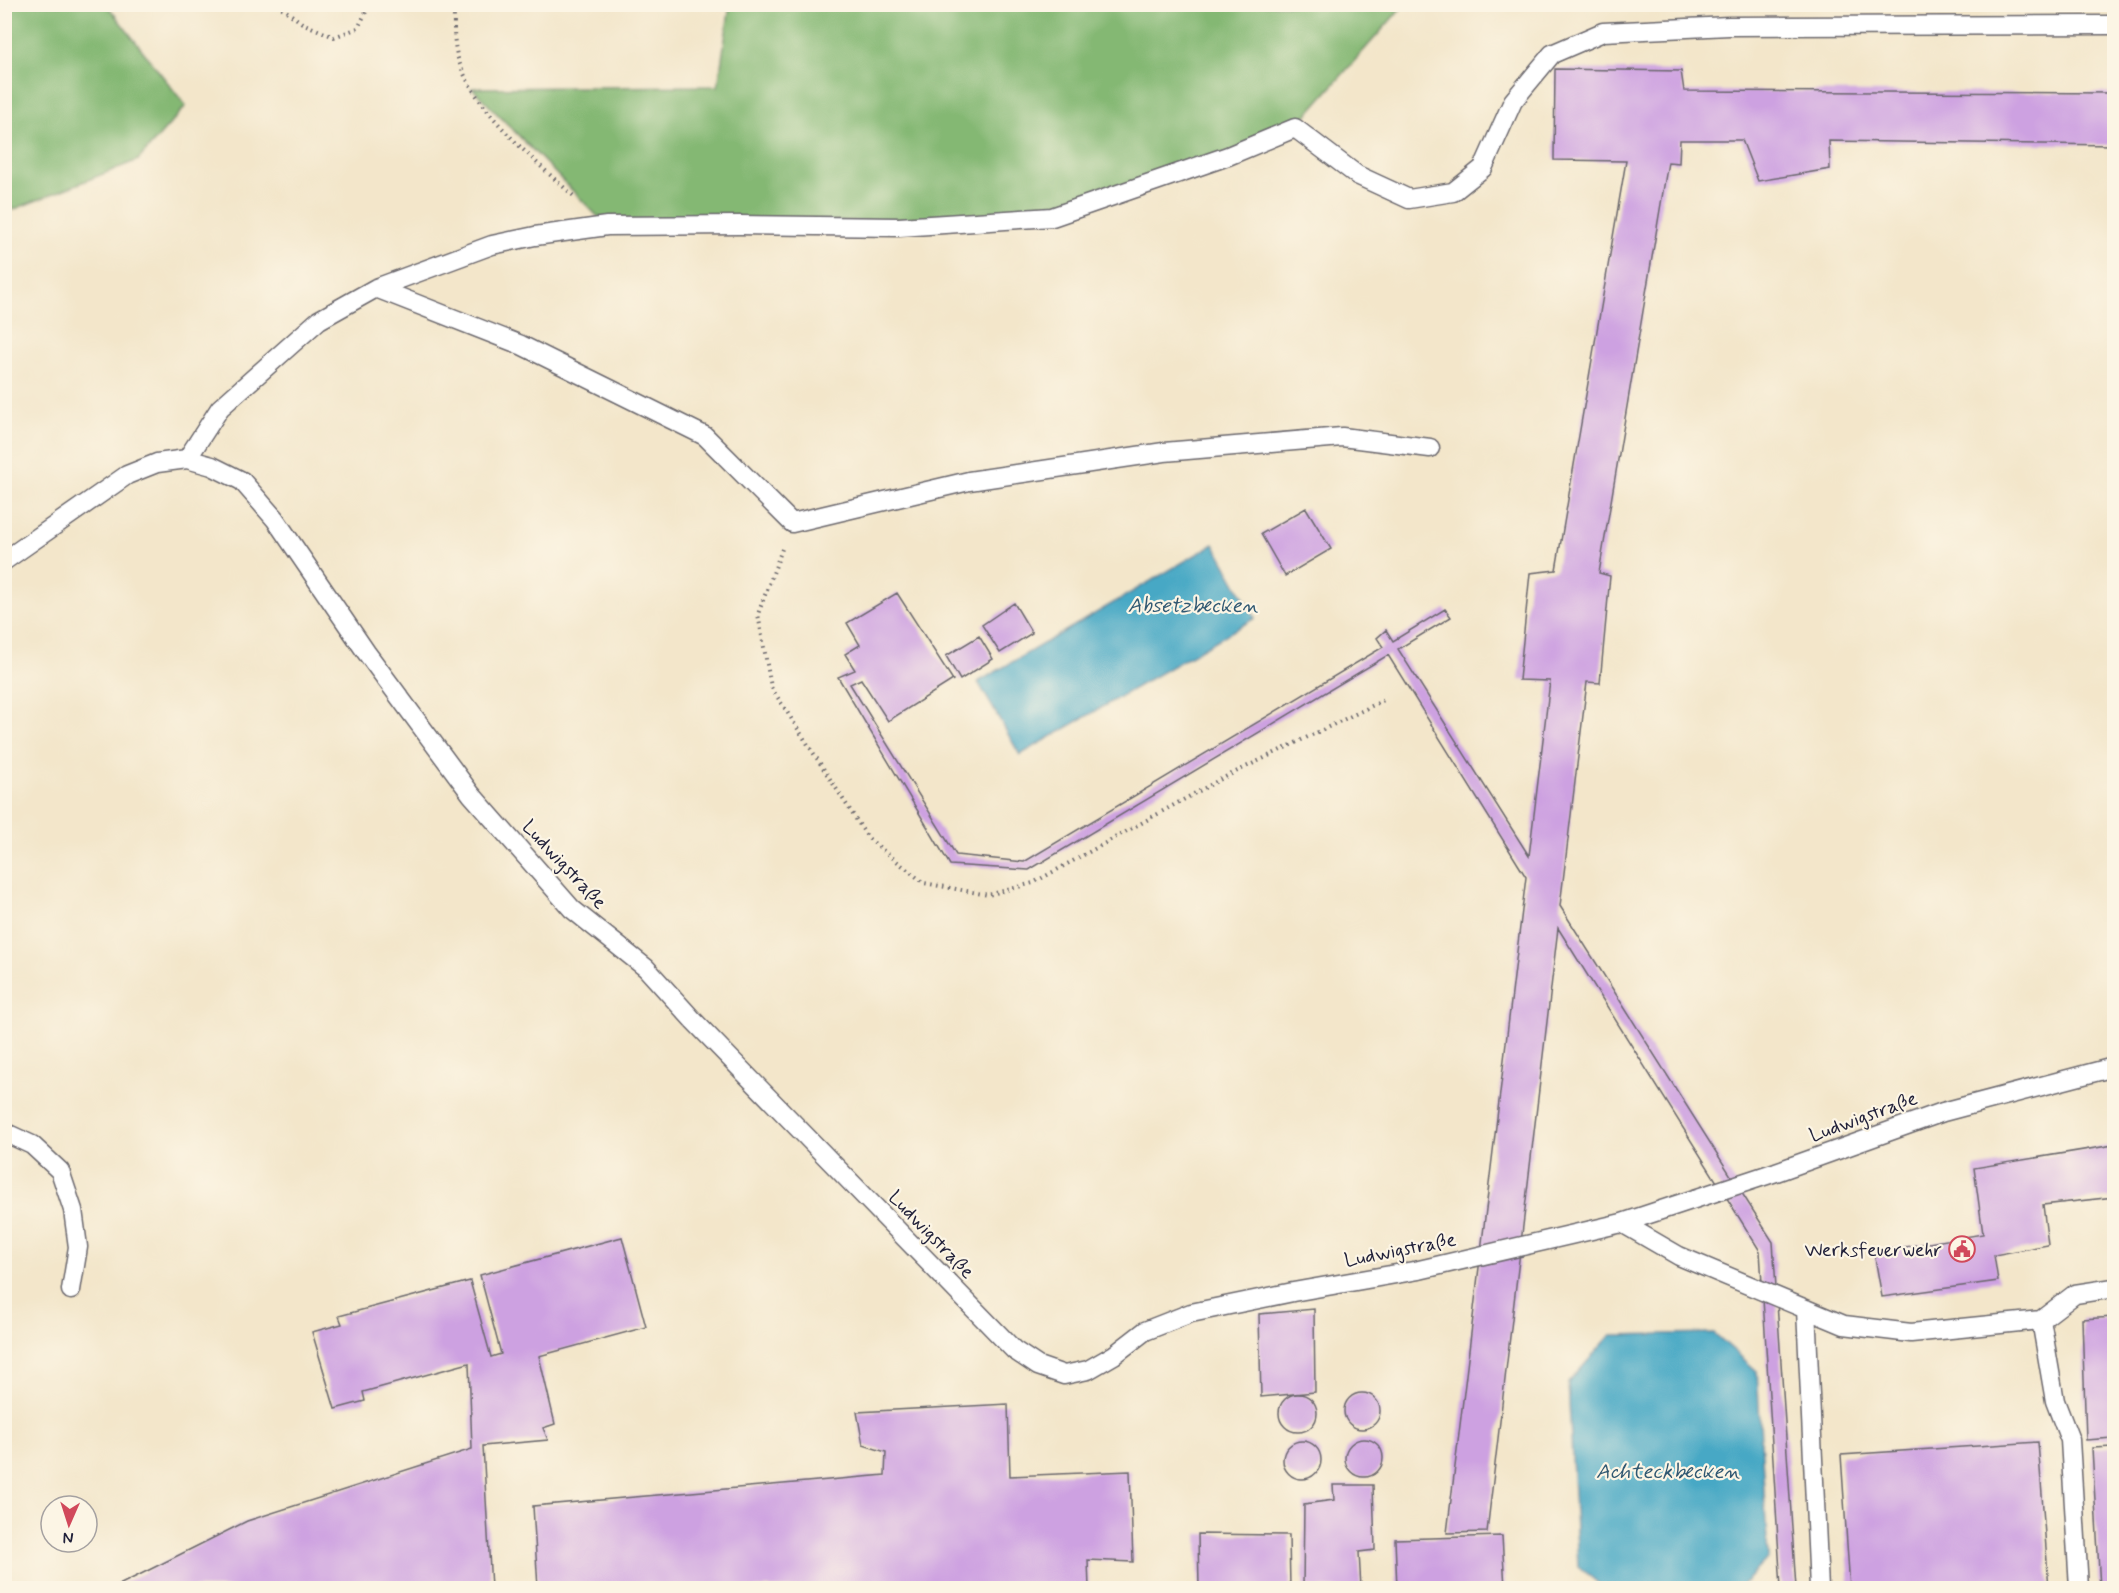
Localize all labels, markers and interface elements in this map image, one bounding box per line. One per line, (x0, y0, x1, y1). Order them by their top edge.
water label: Absetzbecken (1128, 592, 1259, 620)
street label: Ludwigstraße (515, 814, 613, 916)
street label: Ludwigstraße (1806, 1085, 1922, 1149)
street label: Ludwigstraße (882, 1185, 980, 1285)
street label: Ludwigstraße (1342, 1226, 1459, 1275)
public building icon: Werksfeuerwehr (1947, 1234, 1977, 1264)
place label: Werksfeuerwehr (1804, 1237, 1942, 1264)
water label: Achteckbecken (1596, 1458, 1741, 1486)
north arrow (39, 1494, 99, 1554)
text: N (62, 1527, 74, 1548)

